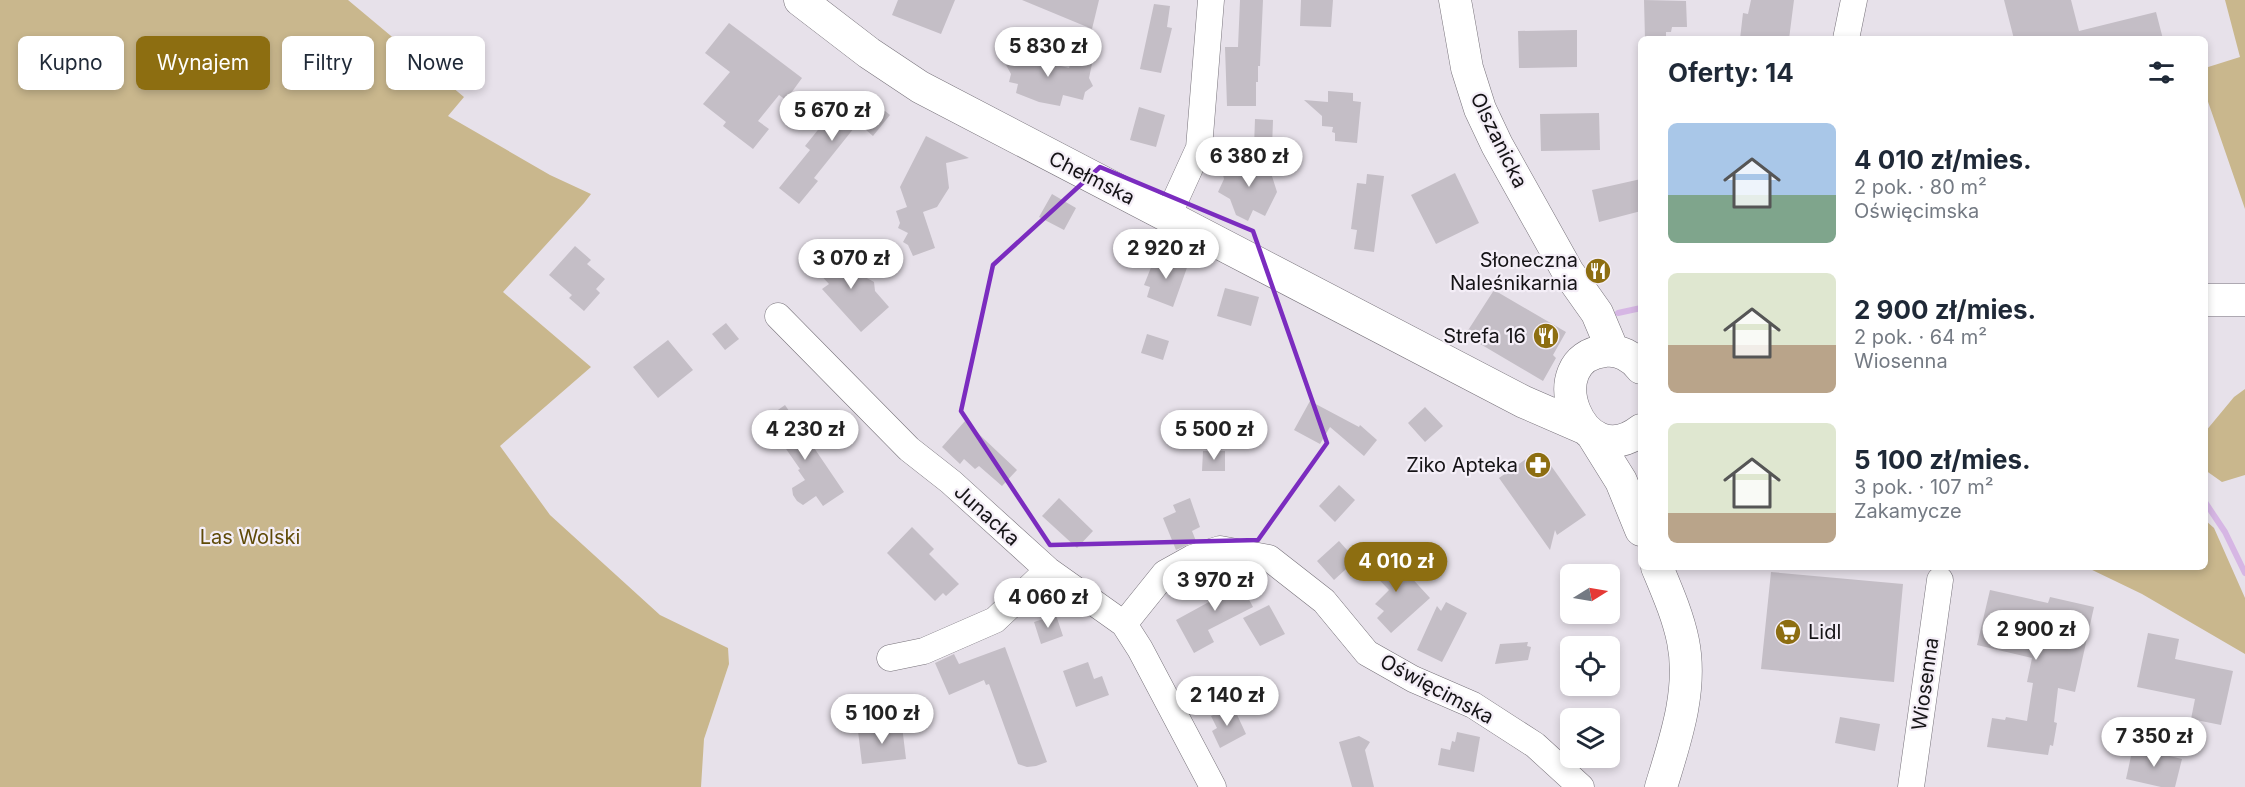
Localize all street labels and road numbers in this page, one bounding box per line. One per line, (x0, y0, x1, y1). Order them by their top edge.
street label: Olszanicka (1466, 88, 1532, 192)
street label: Chełmska (1045, 146, 1139, 210)
street label: Junacka (949, 479, 1025, 551)
street label: Wiosenna (1907, 636, 1943, 732)
street label: Oświęcimska (1376, 649, 1498, 729)

